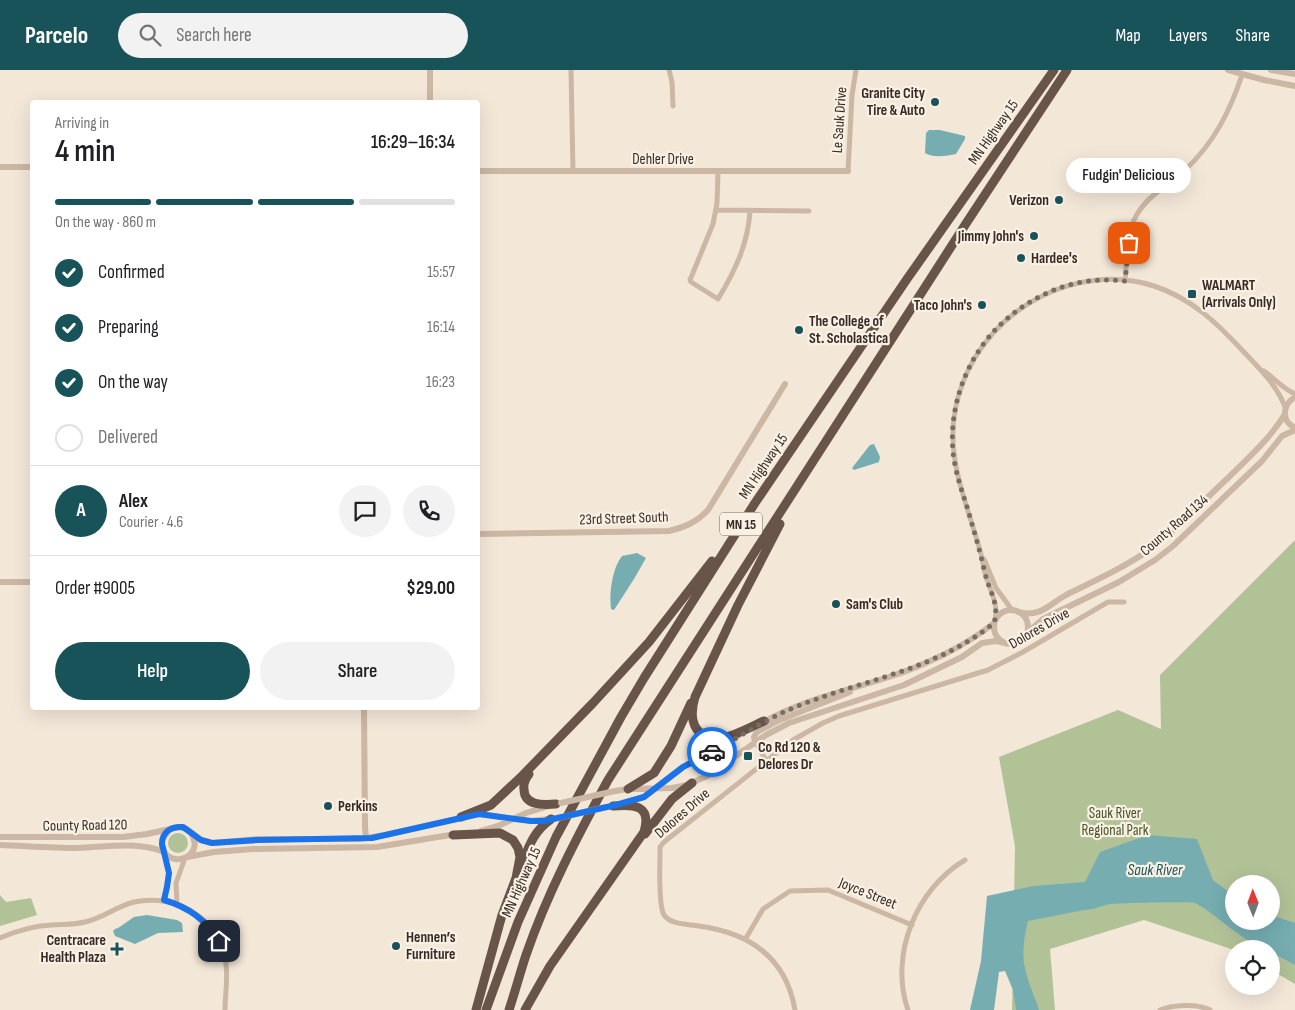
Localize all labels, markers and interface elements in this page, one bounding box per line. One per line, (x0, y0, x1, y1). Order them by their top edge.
search box (118, 13, 468, 58)
text: Parcelo (25, 21, 88, 50)
icon: search (136, 21, 164, 49)
text: Search here (176, 24, 252, 47)
text: Map (1116, 25, 1141, 46)
text: Layers (1169, 25, 1208, 46)
text: Share (1236, 25, 1270, 46)
place label: Granite City Tire & Auto (861, 84, 926, 120)
street label: Le Sauk Drive (828, 86, 851, 154)
marker: Granite City Tire & Auto (929, 96, 941, 108)
street label: MN Highway 15 (964, 96, 1023, 168)
text: Arriving in (55, 114, 109, 133)
text: 16:29–16:34 (371, 131, 455, 154)
text: 4 min (55, 132, 116, 171)
street label: Dehler Drive (632, 150, 694, 169)
callout: Fudgin' Delicious (1066, 158, 1192, 193)
text: Fudgin' Delicious (1082, 166, 1175, 185)
place label: Verizon (1009, 191, 1049, 210)
marker: Verizon (1053, 194, 1065, 206)
text: On the way · 860 m (55, 213, 156, 232)
pin (1108, 222, 1150, 264)
place label: Jimmy John's (957, 227, 1024, 246)
icon: bag (1115, 229, 1143, 257)
marker: Jimmy John's (1028, 230, 1040, 242)
place label: Hardee's (1031, 249, 1078, 268)
marker: Hardee's (1015, 252, 1027, 264)
icon: check (55, 259, 83, 287)
text: Confirmed (98, 261, 165, 284)
text: 15:57 (427, 263, 455, 282)
place label: WALMART (Arrivals Only) (1202, 276, 1276, 312)
marker: WALMART (Arrivals Only) (1186, 288, 1198, 300)
place label: Taco John's (914, 296, 972, 315)
marker: Taco John's (976, 299, 988, 311)
place label: The College of St. Scholastica (809, 312, 888, 348)
icon: check (55, 314, 83, 342)
text: Preparing (98, 316, 159, 339)
text: 16:14 (427, 318, 455, 337)
marker: The College of St. Scholastica (793, 324, 805, 336)
icon: check (55, 369, 83, 397)
text: On the way (98, 371, 168, 394)
text: 16:23 (426, 373, 455, 392)
text: Delivered (98, 426, 158, 449)
street label: MN Highway 15 (735, 430, 792, 503)
button: chat (339, 485, 391, 537)
button: phone (403, 485, 455, 537)
text: Alex (119, 490, 148, 513)
street label: County Road 134 (1136, 491, 1212, 560)
text: A (76, 499, 86, 522)
street label: 23rd Street South (579, 507, 669, 530)
road number: MN 15 (720, 512, 762, 536)
text: Courier · 4.6 (119, 513, 183, 532)
text: Order #9005 (55, 577, 135, 600)
text: $29.00 (406, 577, 455, 600)
place label: Sam's Club (846, 595, 903, 614)
marker: Sam's Club (830, 598, 842, 610)
street label: Dolores Drive (1006, 604, 1073, 653)
button: Help (55, 642, 250, 700)
button: Share (260, 642, 455, 700)
courier (687, 727, 737, 777)
icon: car (698, 738, 726, 766)
place label: Co Rd 120 & Delores Dr (758, 738, 821, 774)
marker: Co Rd 120 & Delores Dr (742, 750, 754, 762)
street label: Dolores Drive (651, 784, 714, 842)
place label: Perkins (338, 797, 378, 816)
marker: Perkins (322, 800, 334, 812)
park label: Sauk River Regional Park (1081, 804, 1149, 840)
street label: County Road 120 (43, 815, 127, 836)
street label: MN Highway 15 (498, 844, 545, 920)
water label: Sauk River (1128, 861, 1183, 880)
street label: Joyce Street (835, 873, 900, 914)
north arrow (1225, 875, 1280, 930)
map controls (1225, 875, 1280, 995)
pin (198, 920, 240, 962)
icon: home (205, 927, 233, 955)
place label: Hennen’s Furniture (406, 928, 456, 964)
place label: Centracare Health Plaza (41, 931, 106, 967)
marker: Hennen’s Furniture (390, 940, 402, 952)
button: locate (1225, 940, 1280, 995)
marker: Centracare Health Plaza (110, 942, 124, 956)

